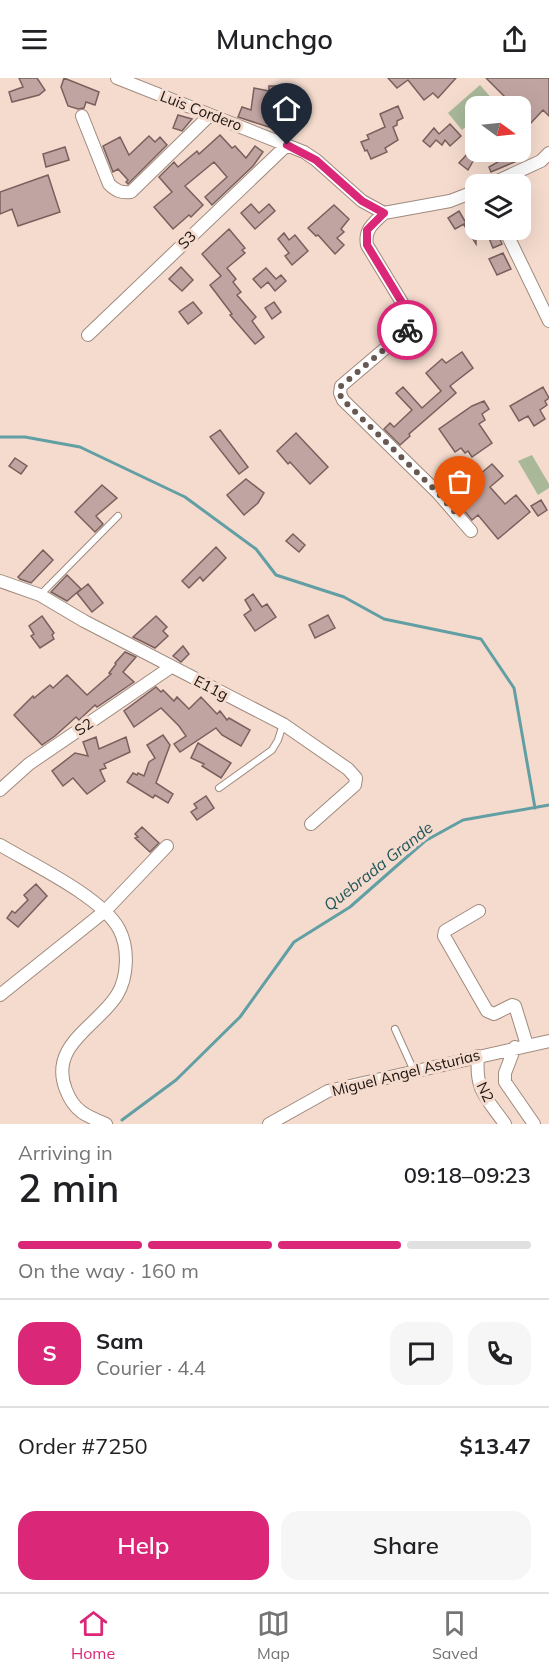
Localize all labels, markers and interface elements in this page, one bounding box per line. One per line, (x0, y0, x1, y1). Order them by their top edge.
text: Munchgo (216, 22, 333, 56)
icon: menu (18, 23, 51, 56)
icon: share (498, 23, 531, 56)
pin (261, 83, 312, 145)
street label: Luis Cordero (157, 86, 245, 135)
icon: home (270, 92, 303, 125)
north arrow (465, 96, 531, 162)
map controls (465, 96, 531, 240)
button: layers (465, 174, 531, 240)
street label: S3 (173, 226, 200, 253)
courier (377, 300, 437, 360)
icon: bike (391, 314, 424, 347)
pin (434, 456, 485, 518)
icon: bag (443, 465, 476, 498)
street label: E11g (191, 671, 232, 704)
street label: S2 (71, 714, 97, 740)
water label: Quebrada Grande (319, 817, 437, 915)
street label: Miguel Angel Asturias (330, 1045, 482, 1100)
street label: N2 (473, 1079, 498, 1105)
text: Arriving in (18, 1140, 113, 1165)
text: 09:18–09:23 (404, 1161, 531, 1189)
text: 2 min (18, 1163, 119, 1212)
text: On the way · 160 m (18, 1258, 199, 1283)
button: chat (390, 1322, 453, 1385)
button: phone (468, 1322, 531, 1385)
text: Sam (96, 1327, 144, 1355)
text: S (42, 1339, 57, 1367)
text: Courier · 4.4 (96, 1355, 206, 1380)
text: Order #7250 (18, 1432, 148, 1460)
text: $13.47 (460, 1432, 531, 1460)
button: Help (18, 1511, 269, 1580)
button: Share (281, 1511, 531, 1580)
tab: Home (71, 1607, 115, 1663)
tab: Map (257, 1607, 290, 1663)
tab: Saved (432, 1607, 478, 1663)

